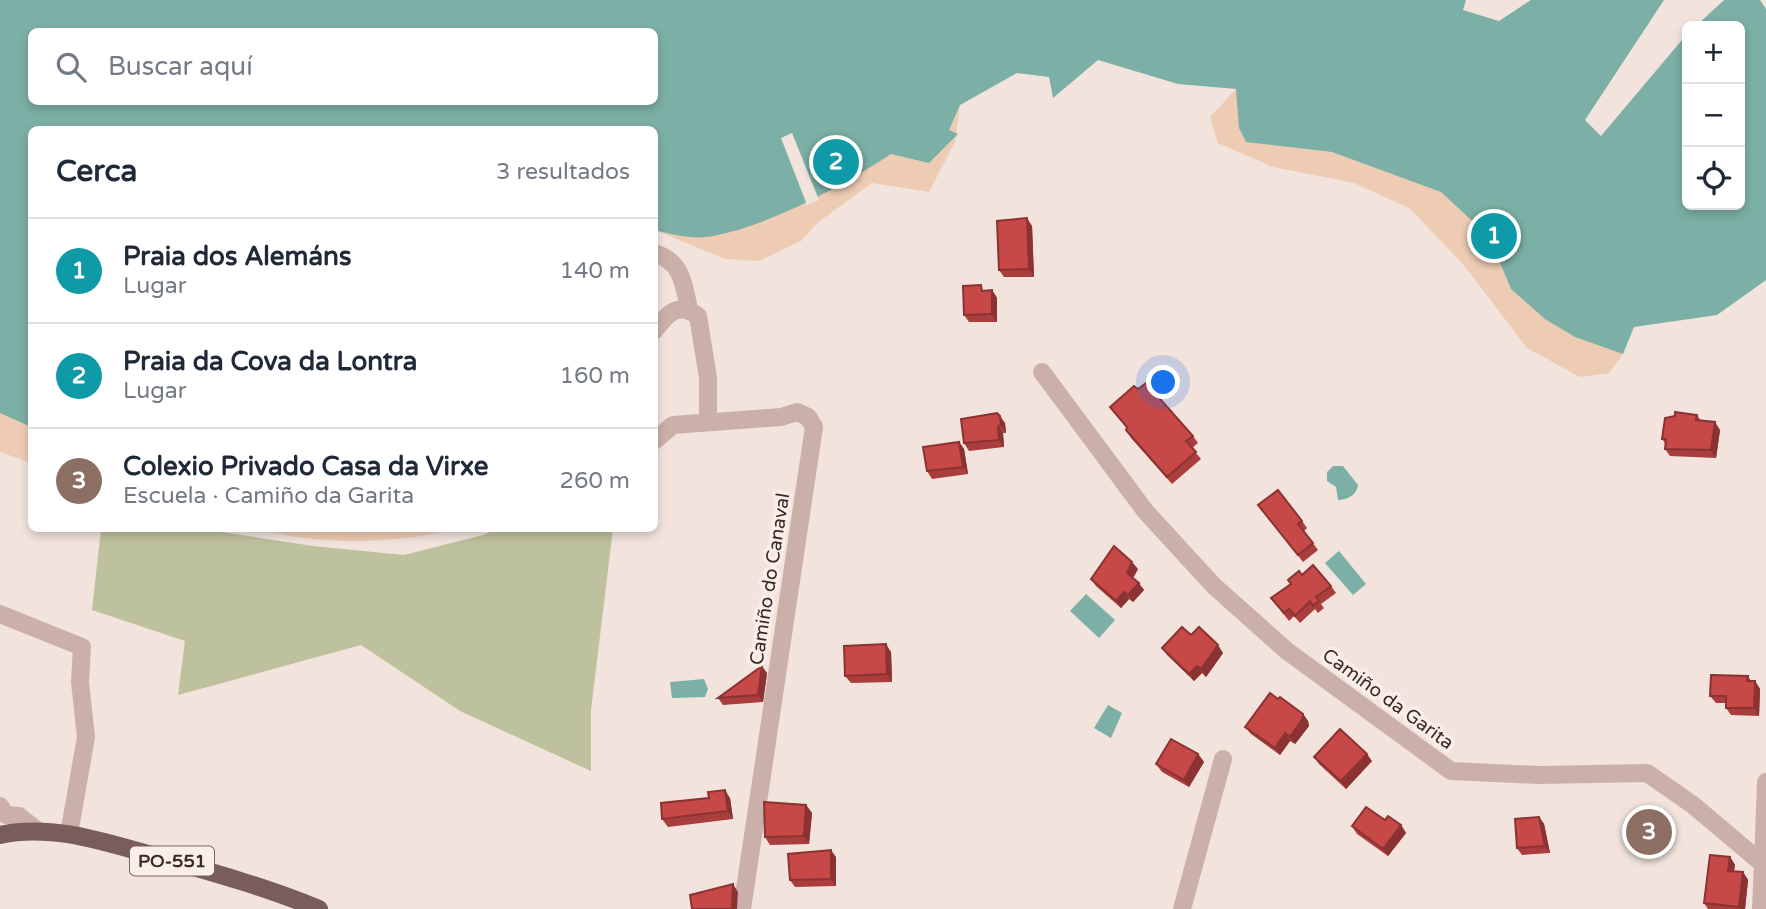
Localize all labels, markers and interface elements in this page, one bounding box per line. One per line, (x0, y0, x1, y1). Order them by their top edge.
map controls (1682, 21, 1745, 210)
button: + (1682, 21, 1745, 84)
search box (28, 28, 658, 105)
icon: search (52, 48, 90, 86)
text: Buscar aquí (108, 51, 253, 82)
button: − (1682, 84, 1745, 147)
pin: 2 (813, 136, 859, 188)
button: locate (1682, 147, 1745, 210)
text: Cerca (56, 153, 137, 190)
text: 3 resultados (496, 158, 630, 186)
pin: 1 (1471, 210, 1517, 262)
text: Praia dos Alemáns (123, 241, 351, 272)
text: 1 (72, 257, 86, 285)
text: 140 m (560, 257, 630, 285)
text: Lugar (123, 272, 187, 300)
text: Praia da Cova da Lontra (123, 346, 417, 377)
text: 2 (72, 362, 86, 390)
text: 160 m (560, 362, 630, 390)
your location (1146, 365, 1180, 399)
text: Lugar (123, 377, 187, 405)
text: Colexio Privado Casa da Virxe (123, 451, 488, 482)
text: 3 (72, 467, 86, 495)
text: 260 m (560, 467, 630, 495)
text: Escuela · Camiño da Garita (123, 482, 414, 510)
street label: Camiño do Canaval (746, 491, 794, 667)
street label: Camiño da Garita (1318, 644, 1458, 754)
pin: 3 (1626, 806, 1672, 858)
road number: PO-551 (130, 846, 214, 876)

